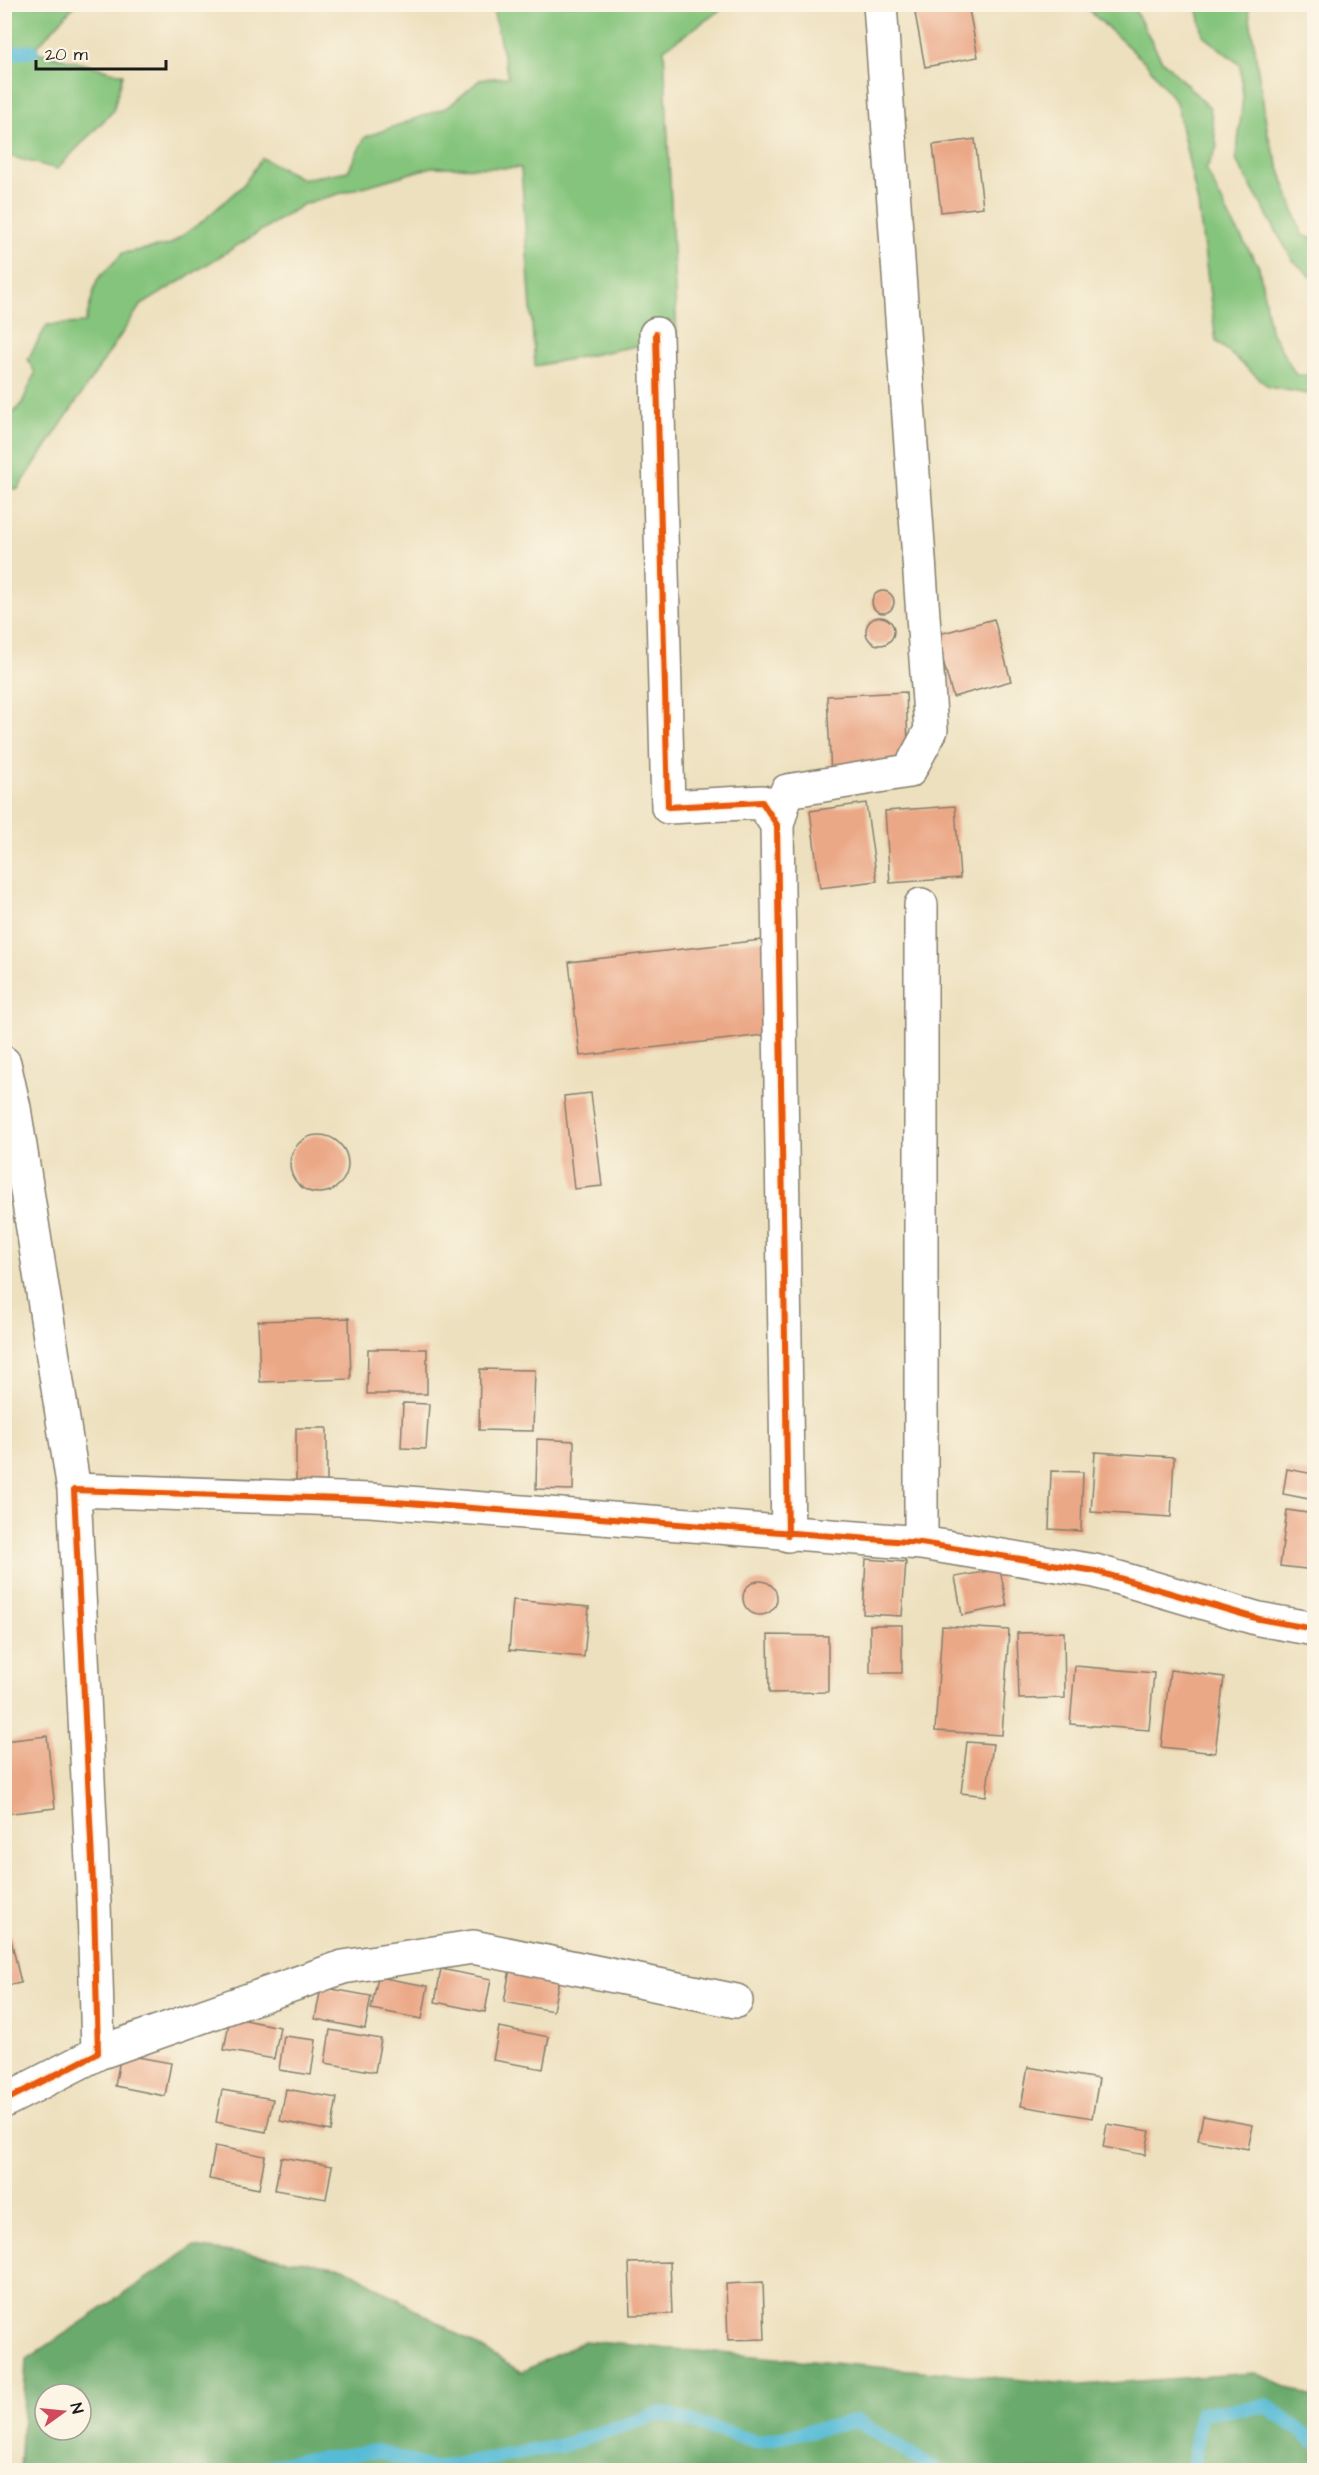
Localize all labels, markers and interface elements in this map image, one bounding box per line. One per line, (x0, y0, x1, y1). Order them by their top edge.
scale bar (36, 33, 166, 71)
text: 20 m (45, 42, 88, 67)
north arrow (33, 2382, 93, 2442)
text: N (65, 2401, 88, 2416)

